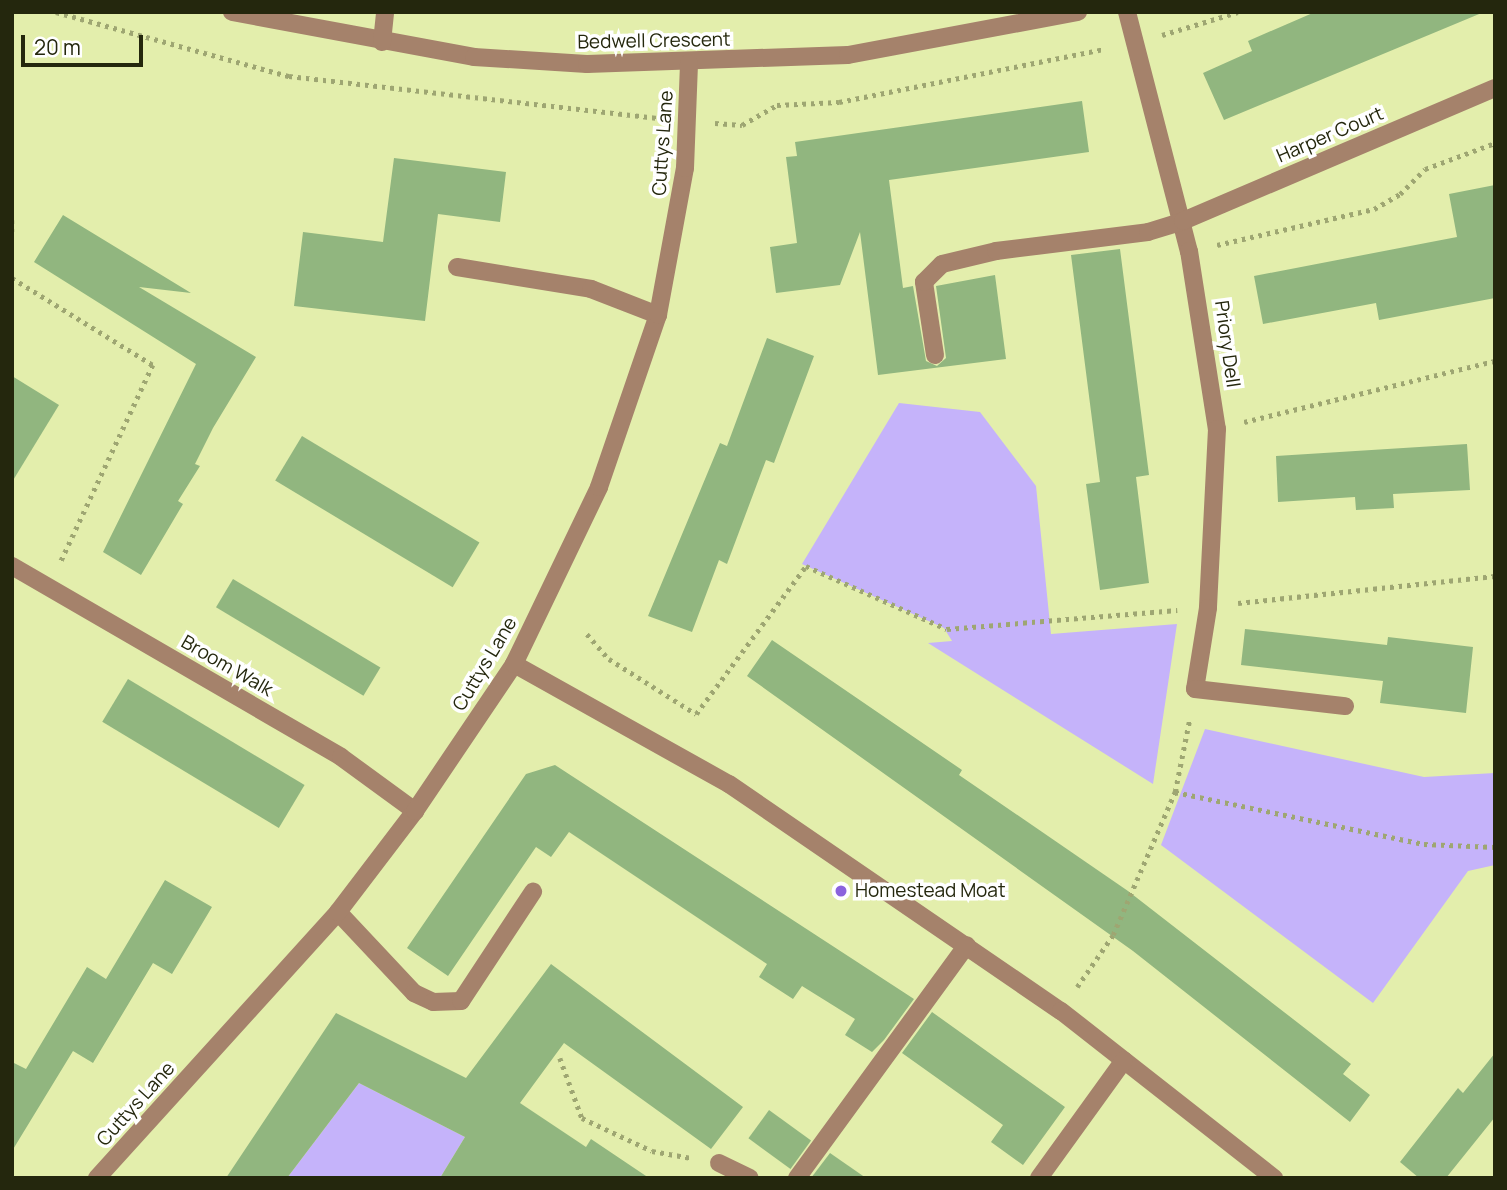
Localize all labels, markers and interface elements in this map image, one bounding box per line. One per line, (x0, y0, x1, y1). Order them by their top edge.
scale bar (24, 21, 147, 65)
street label: Bedwell Crescent (577, 28, 731, 54)
text: 20 m (34, 33, 81, 61)
street label: Cuttys Lane (648, 90, 678, 196)
street label: Harper Court (1273, 102, 1387, 168)
street label: Priory Dell (1210, 299, 1244, 389)
street label: Cuttys Lane (448, 613, 522, 715)
street label: Broom Walk (177, 631, 277, 701)
place label: Homestead Moat (855, 880, 1006, 902)
marker: Homestead Moat (833, 883, 849, 899)
street label: Cuttys Lane (92, 1057, 180, 1151)

